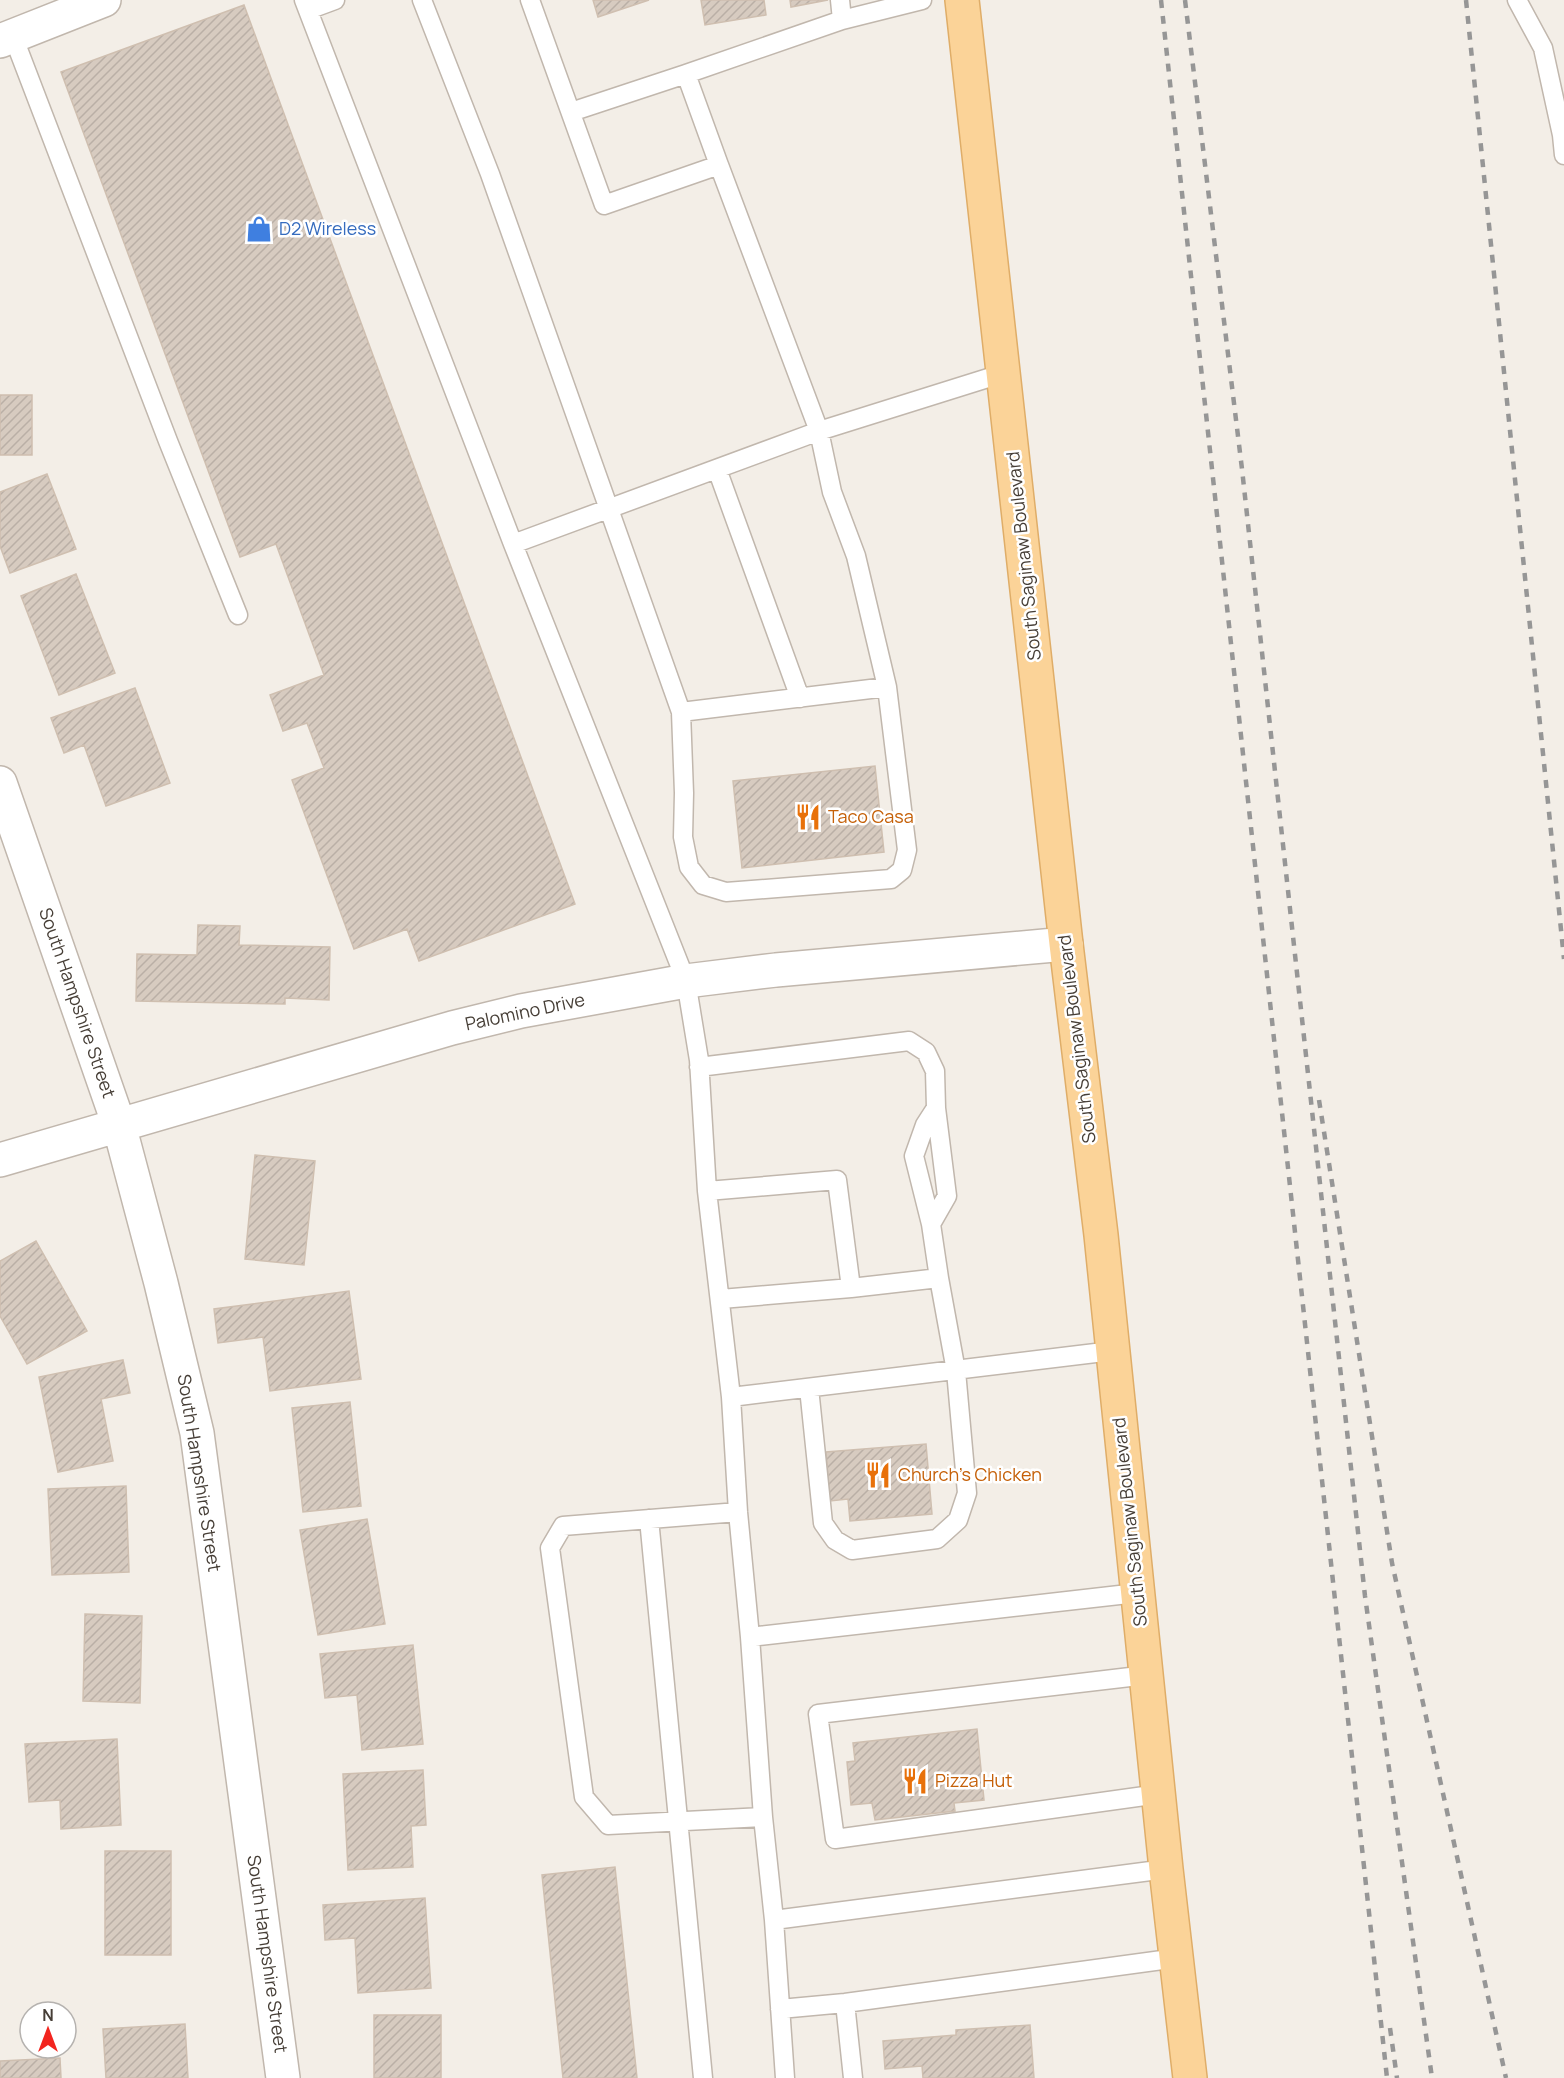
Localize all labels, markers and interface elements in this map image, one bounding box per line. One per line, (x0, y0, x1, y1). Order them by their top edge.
shop icon: D2 Wireless (244, 214, 274, 244)
place label: D2 Wireless (279, 216, 376, 240)
street label: South Saginaw Boulevard (1000, 450, 1046, 662)
restaurant icon: Taco Casa (793, 802, 823, 832)
place label: Taco Casa (828, 804, 914, 828)
street label: South Hampshire Street (34, 904, 122, 1101)
street label: South Saginaw Boulevard (1051, 933, 1101, 1145)
street label: Palomino Drive (463, 987, 587, 1035)
street label: South Hampshire Street (173, 1372, 227, 1573)
street label: South Saginaw Boulevard (1106, 1416, 1152, 1628)
restaurant icon: Church's Chicken (863, 1460, 893, 1490)
place label: Church's Chicken (898, 1462, 1042, 1486)
restaurant icon: Pizza Hut (900, 1766, 930, 1796)
place label: Pizza Hut (935, 1768, 1012, 1792)
street label: South Hampshire Street (242, 1853, 294, 2054)
north arrow (18, 2000, 78, 2060)
text: N (42, 2004, 54, 2026)

